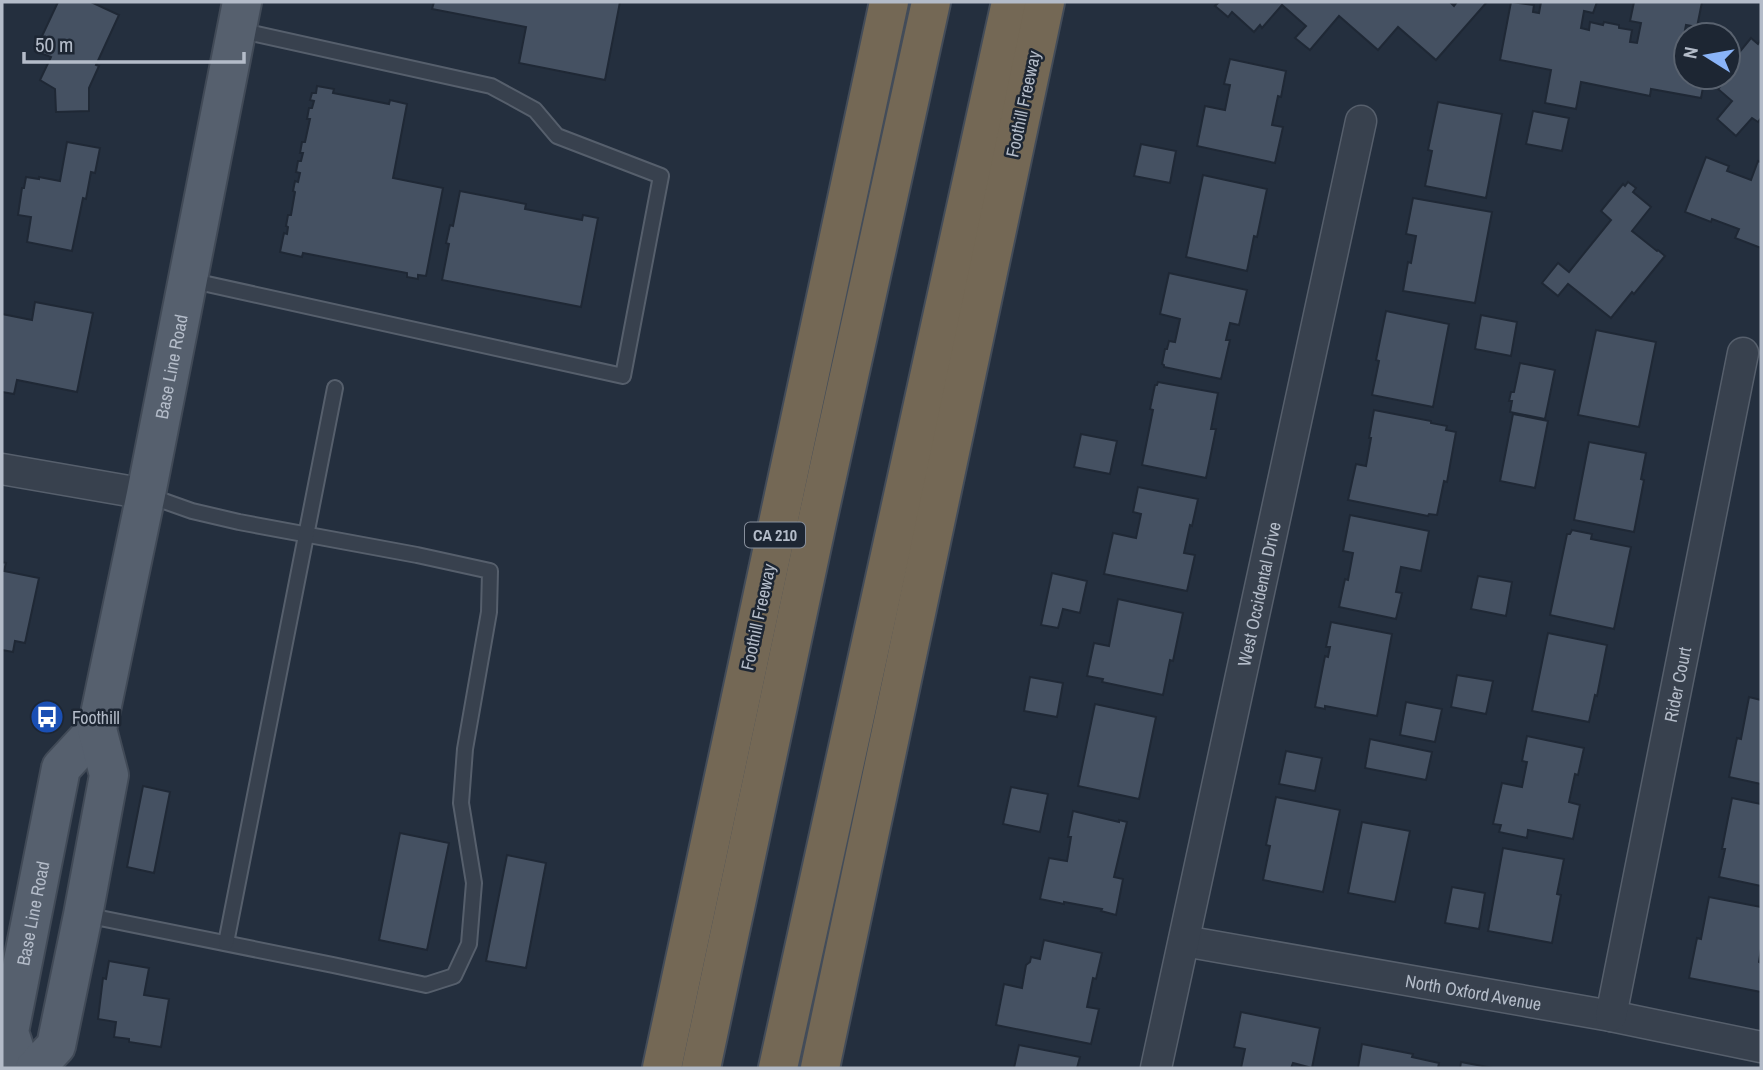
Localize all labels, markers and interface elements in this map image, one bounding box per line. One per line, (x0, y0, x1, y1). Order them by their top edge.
scale bar (24, 21, 245, 65)
north arrow (1672, 21, 1742, 91)
text: 50 m (35, 30, 73, 59)
text: N (1676, 45, 1704, 61)
street label: Foothill Freeway (1000, 48, 1047, 160)
street label: Base Line Road (148, 312, 193, 421)
street label: West Occidental Drive (1231, 519, 1286, 669)
road number: CA 210 (745, 522, 805, 548)
street label: Foothill Freeway (735, 561, 782, 673)
street label: Rider Court (1657, 645, 1697, 724)
bus stop icon: Foothill (28, 698, 66, 736)
place label: Foothill (72, 705, 120, 730)
street label: Base Line Road (10, 859, 55, 968)
street label: North Oxford Avenue (1404, 968, 1544, 1016)

